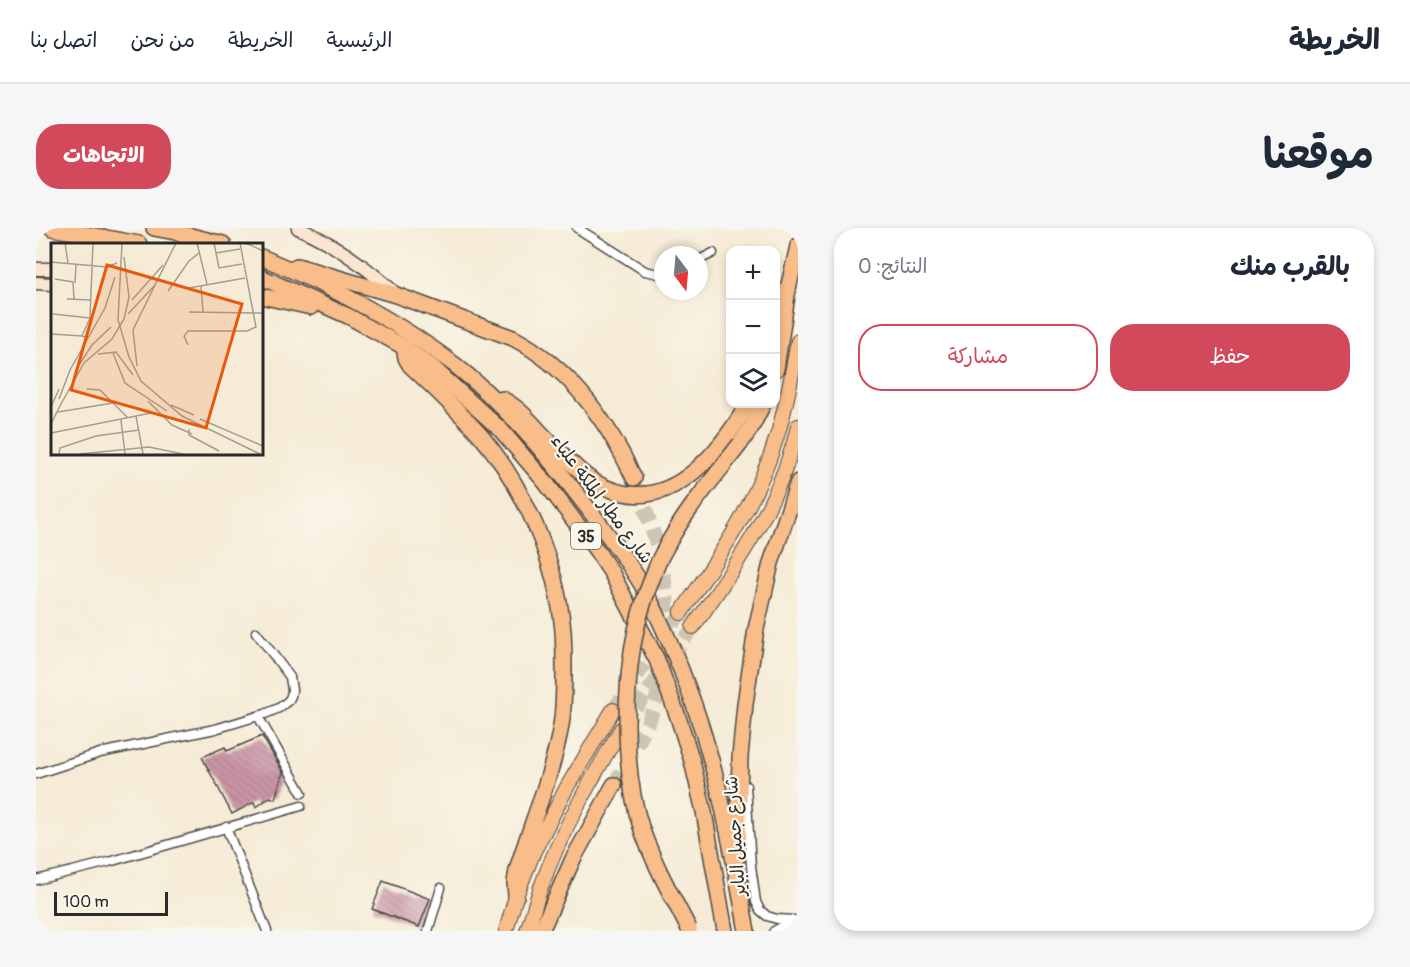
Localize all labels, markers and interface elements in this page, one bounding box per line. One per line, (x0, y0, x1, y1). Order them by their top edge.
text: الخريطة (1289, 23, 1380, 58)
text: اتصل بنا (30, 27, 97, 54)
text: من نحن (130, 27, 195, 54)
text: الخريطة (228, 27, 293, 54)
text: الرئيسية (326, 27, 392, 54)
button: الاتجاهات (36, 124, 171, 189)
text: موقعنا (1263, 129, 1374, 181)
inset map (51, 243, 262, 454)
north arrow (654, 246, 708, 300)
map controls (726, 246, 780, 408)
button: + (726, 246, 780, 300)
text: بالقرب منك (1230, 251, 1350, 283)
text: النتائج: 0 (858, 254, 928, 279)
button: − (726, 300, 780, 354)
button: مشاركة (858, 324, 1098, 391)
button: حفظ (1110, 324, 1350, 391)
button: layers (726, 354, 780, 408)
street label: شارع مطار الملكة علياء (545, 430, 658, 569)
road number: 35 (571, 523, 601, 549)
street label: شارع جميل الباير (720, 775, 751, 899)
scale bar (54, 889, 168, 916)
text: 100 m (63, 892, 109, 912)

